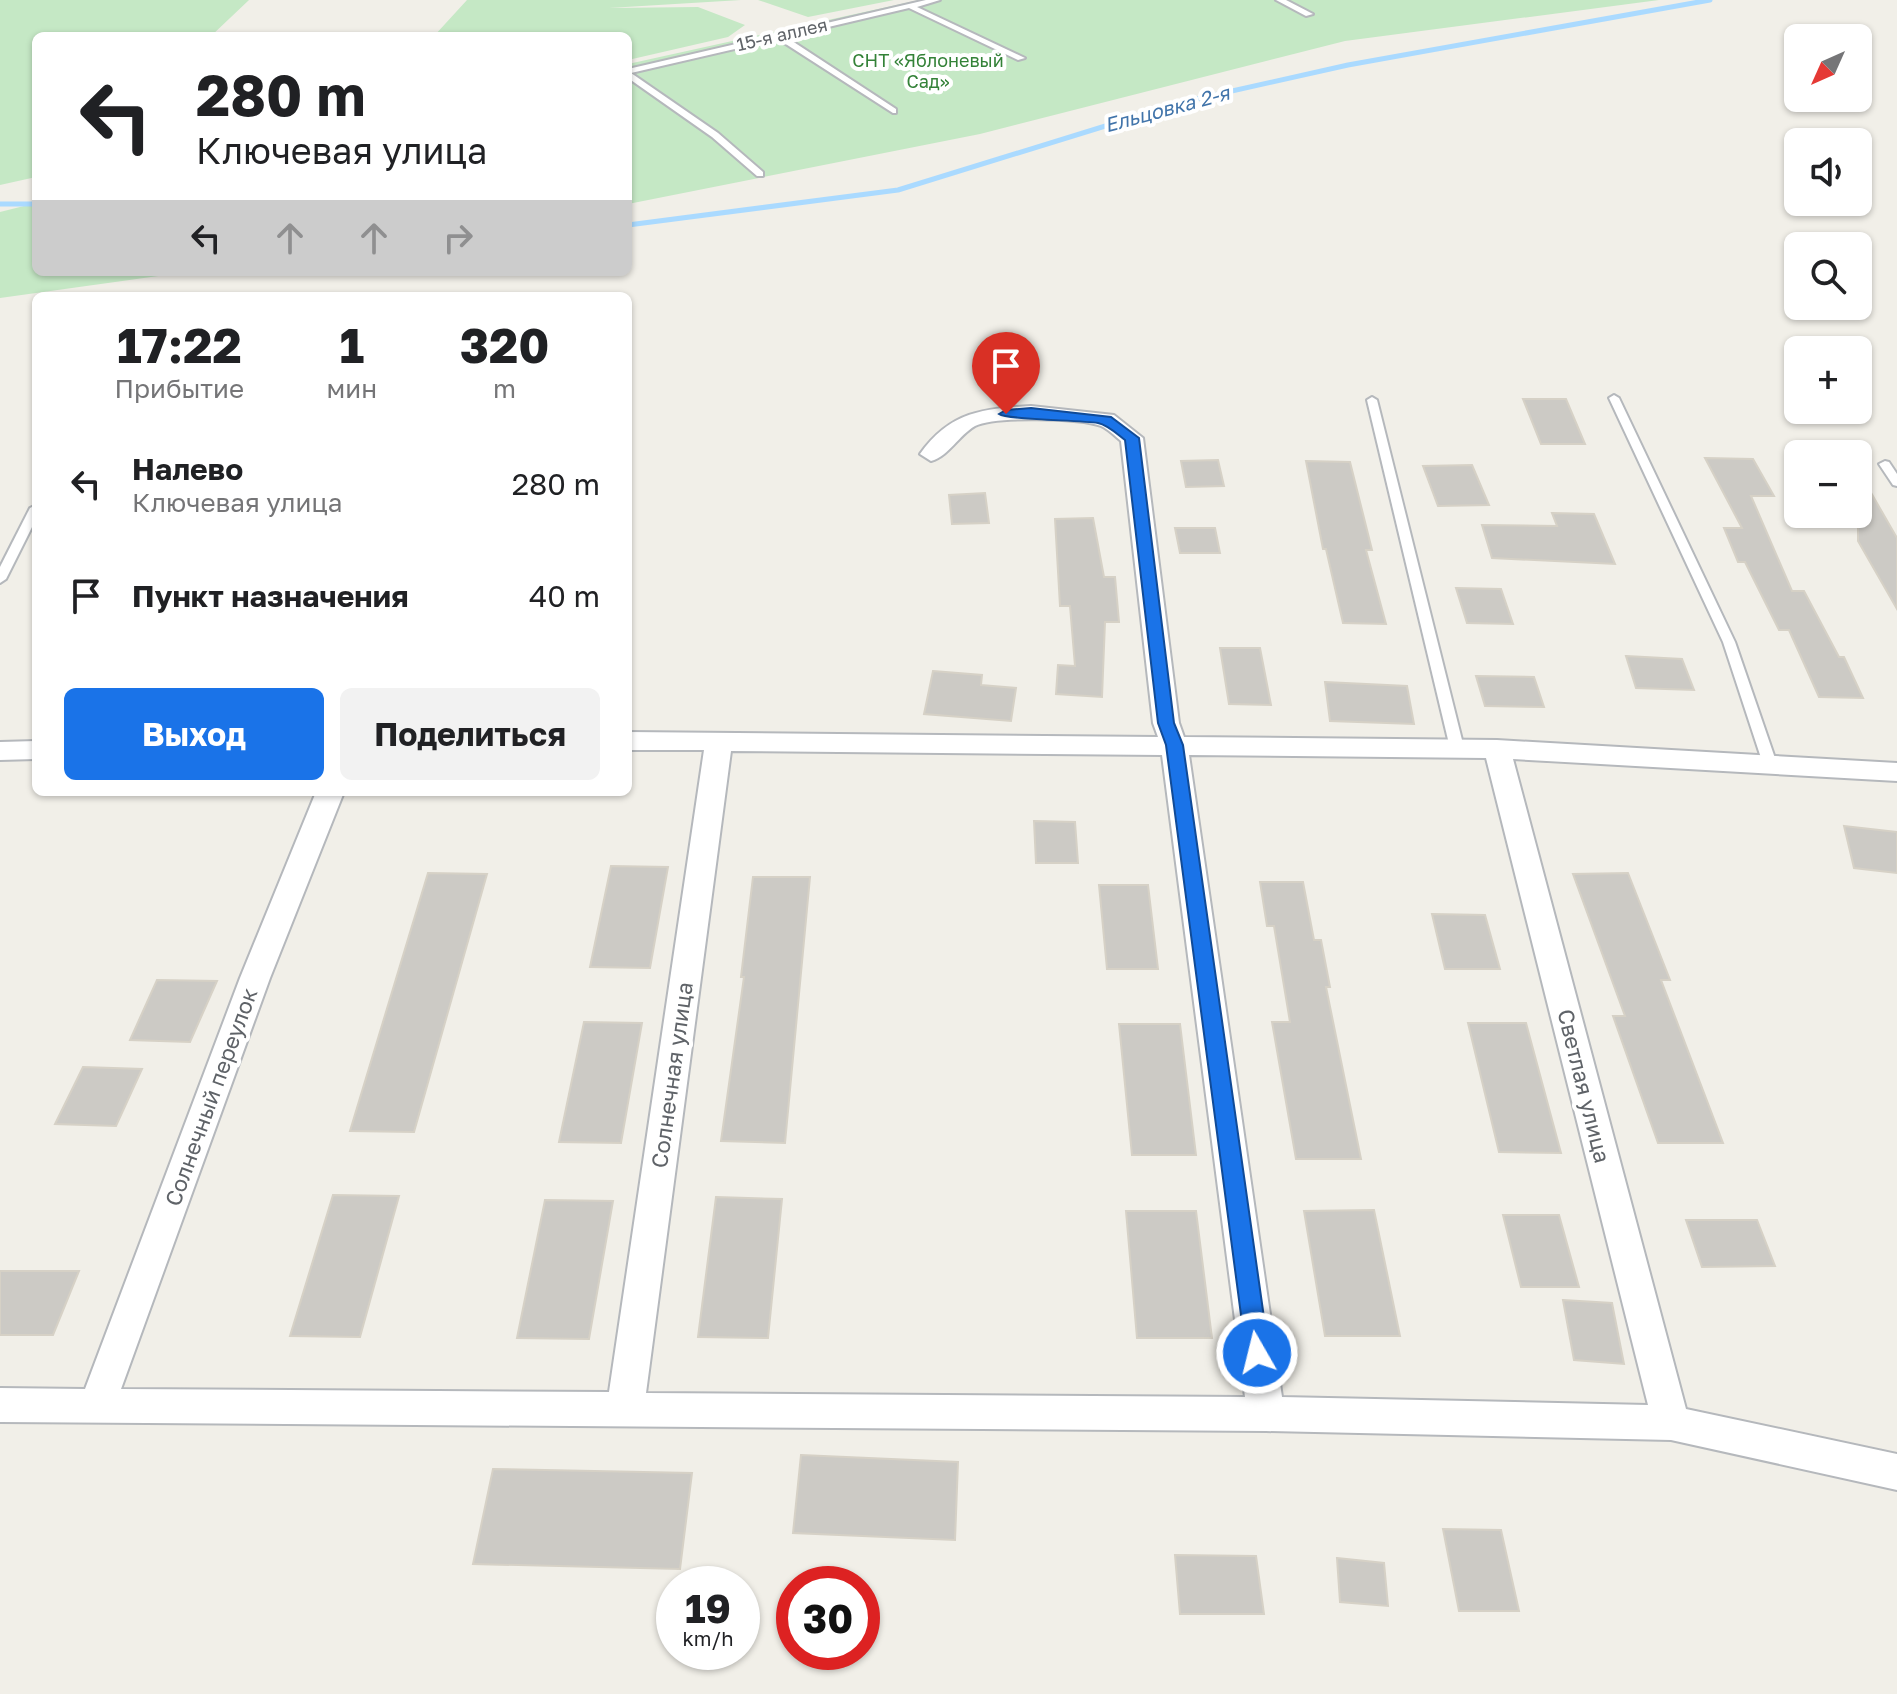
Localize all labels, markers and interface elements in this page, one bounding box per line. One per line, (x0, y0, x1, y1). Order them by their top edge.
street label: 15-я аллея (734, 13, 829, 55)
north arrow (1784, 24, 1872, 112)
map controls (1784, 24, 1872, 528)
park label: СНТ «Яблоневый Сад» (852, 49, 1004, 92)
text: 280 m (196, 61, 365, 128)
icon: left (64, 64, 168, 168)
water label: Ельцовка 2-я (1102, 79, 1233, 136)
button: sound (1784, 128, 1872, 216)
text: Ключевая улица (196, 129, 487, 172)
icon: left (184, 216, 228, 260)
icon: ahead (268, 216, 312, 260)
icon: ahead (352, 216, 396, 260)
icon: right (436, 216, 480, 260)
button: search (1784, 232, 1872, 320)
text: 17:22 (117, 316, 242, 374)
text: 1 (339, 316, 364, 374)
text: 320 (460, 316, 549, 374)
pin (972, 332, 1040, 414)
button: + (1784, 336, 1872, 424)
icon: arrive (984, 344, 1028, 388)
text: Прибытие (115, 373, 244, 404)
text: мин (327, 373, 377, 404)
text: m (493, 373, 516, 404)
button: − (1784, 440, 1872, 528)
text: Налево (132, 451, 243, 487)
icon: left (64, 462, 108, 506)
text: 280 m (512, 466, 600, 502)
text: Ключевая улица (132, 487, 342, 518)
icon: arrive (64, 574, 108, 618)
text: Пункт назначения (132, 578, 409, 614)
text: 40 m (529, 578, 600, 614)
button: Выход (64, 688, 324, 780)
button: Поделиться (340, 688, 600, 780)
street label: Солнечная улица (645, 980, 698, 1170)
street label: Солнечный переулок (159, 984, 263, 1210)
street label: Светлая улица (1552, 1006, 1617, 1166)
position arrow (1215, 1311, 1299, 1395)
speed limit sign: 30 (776, 1566, 880, 1670)
text: 19 (685, 1584, 731, 1632)
text: km/h (683, 1626, 733, 1650)

